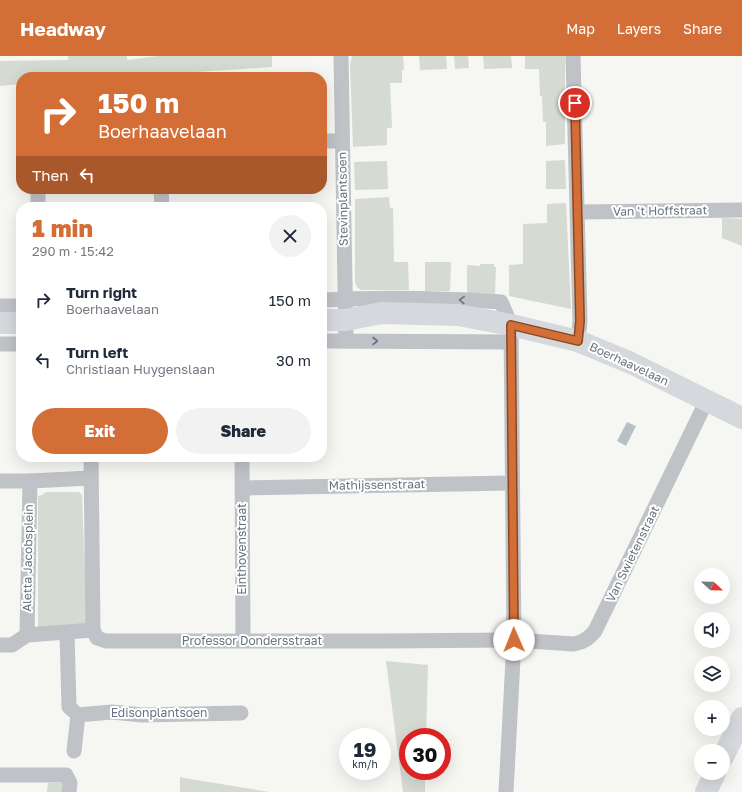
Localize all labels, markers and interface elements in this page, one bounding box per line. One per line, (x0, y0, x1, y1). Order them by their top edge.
text: Headway (20, 17, 106, 40)
text: Map (566, 20, 595, 37)
text: Layers (617, 20, 661, 37)
text: Share (683, 20, 722, 37)
text: 150 m (98, 86, 179, 119)
pin (558, 86, 592, 120)
icon: right (32, 88, 84, 140)
icon: arrive (564, 92, 586, 114)
text: Boerhaavelaan (98, 120, 227, 142)
street label: Stevinplantsoen (334, 152, 351, 246)
icon: left (76, 164, 98, 186)
text: Then (32, 166, 68, 184)
street label: Van 't Hoffstraat (613, 202, 707, 219)
text: 1 min (32, 213, 93, 242)
button: close (269, 215, 311, 257)
text: 290 m · 15:42 (32, 243, 114, 259)
text: Turn right (66, 283, 137, 301)
icon: right (32, 289, 54, 311)
text: 150 m (269, 291, 311, 309)
one-way arrow (459, 296, 465, 304)
text: Boerhaavelaan (66, 301, 159, 317)
one-way arrow (372, 337, 378, 345)
street label: Boerhaavelaan (587, 339, 671, 388)
text: Turn left (66, 343, 128, 361)
icon: left (32, 349, 54, 371)
text: 30 m (276, 351, 311, 369)
text: Christiaan Huygenslaan (66, 361, 215, 377)
button: Exit (32, 408, 168, 454)
button: Share (176, 408, 311, 454)
street label: Mathijssenstraat (329, 476, 426, 493)
street label: Einthovenstraat (234, 503, 249, 595)
street label: Van Swietenstraat (603, 503, 662, 604)
street label: Aletta Jacobsplein (19, 504, 36, 612)
north arrow (694, 568, 730, 604)
map controls (694, 568, 730, 780)
button: sound (694, 612, 730, 648)
position arrow (493, 619, 535, 661)
street label: Professor Dondersstraat (182, 633, 323, 648)
button: layers (694, 656, 730, 692)
button: + (694, 700, 730, 736)
street label: Edisonplantsoen (111, 705, 207, 720)
speed limit sign: 30 (399, 728, 451, 780)
text: 19 (353, 737, 376, 761)
button: − (694, 744, 730, 780)
text: km/h (352, 758, 378, 770)

